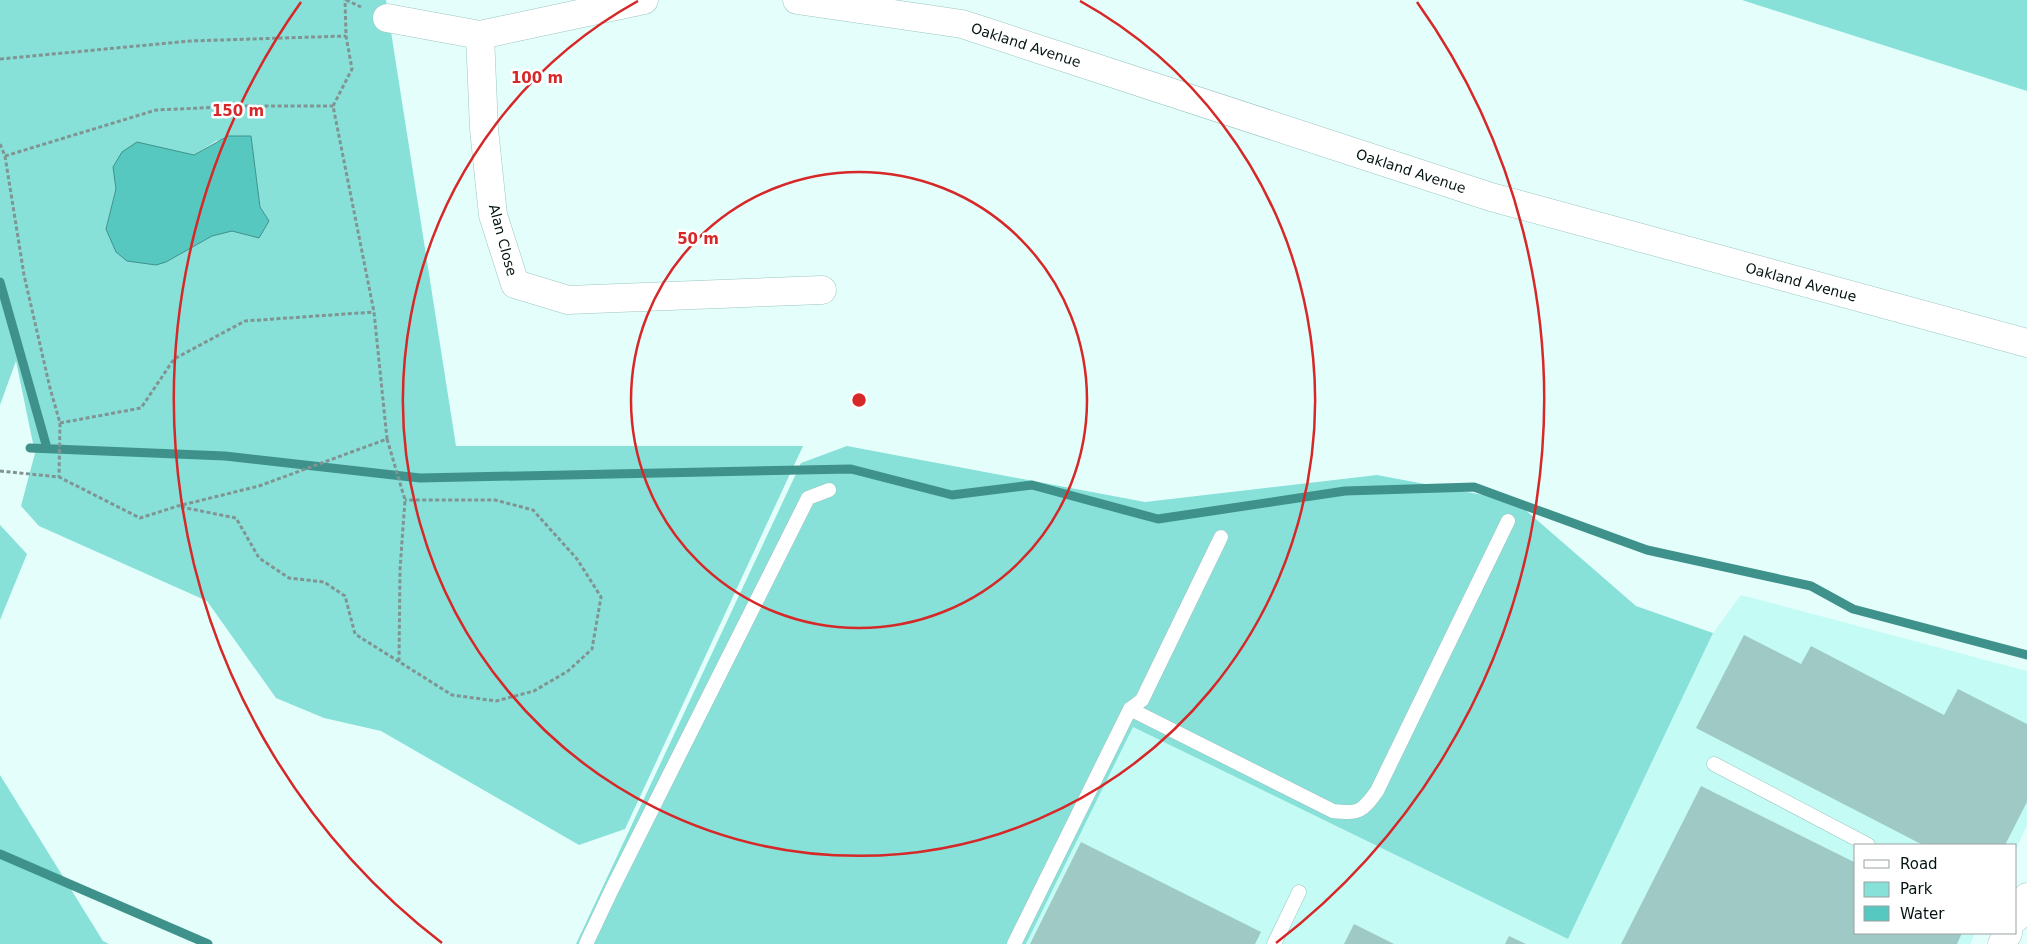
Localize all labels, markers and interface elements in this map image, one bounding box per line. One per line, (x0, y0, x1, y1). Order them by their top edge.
street label: Oakland Avenue (969, 20, 1083, 70)
text: 100 m (511, 69, 563, 87)
text: 150 m (212, 102, 264, 120)
street label: Oakland Avenue (1354, 146, 1468, 196)
street label: Alan Close (486, 202, 520, 278)
text: 50 m (677, 230, 719, 248)
street label: Oakland Avenue (1744, 259, 1858, 305)
centre of rings (850, 391, 868, 409)
legend (1854, 844, 2017, 934)
text: Road (1900, 855, 1938, 873)
text: Park (1900, 880, 1933, 898)
text: Water (1900, 905, 1945, 923)

